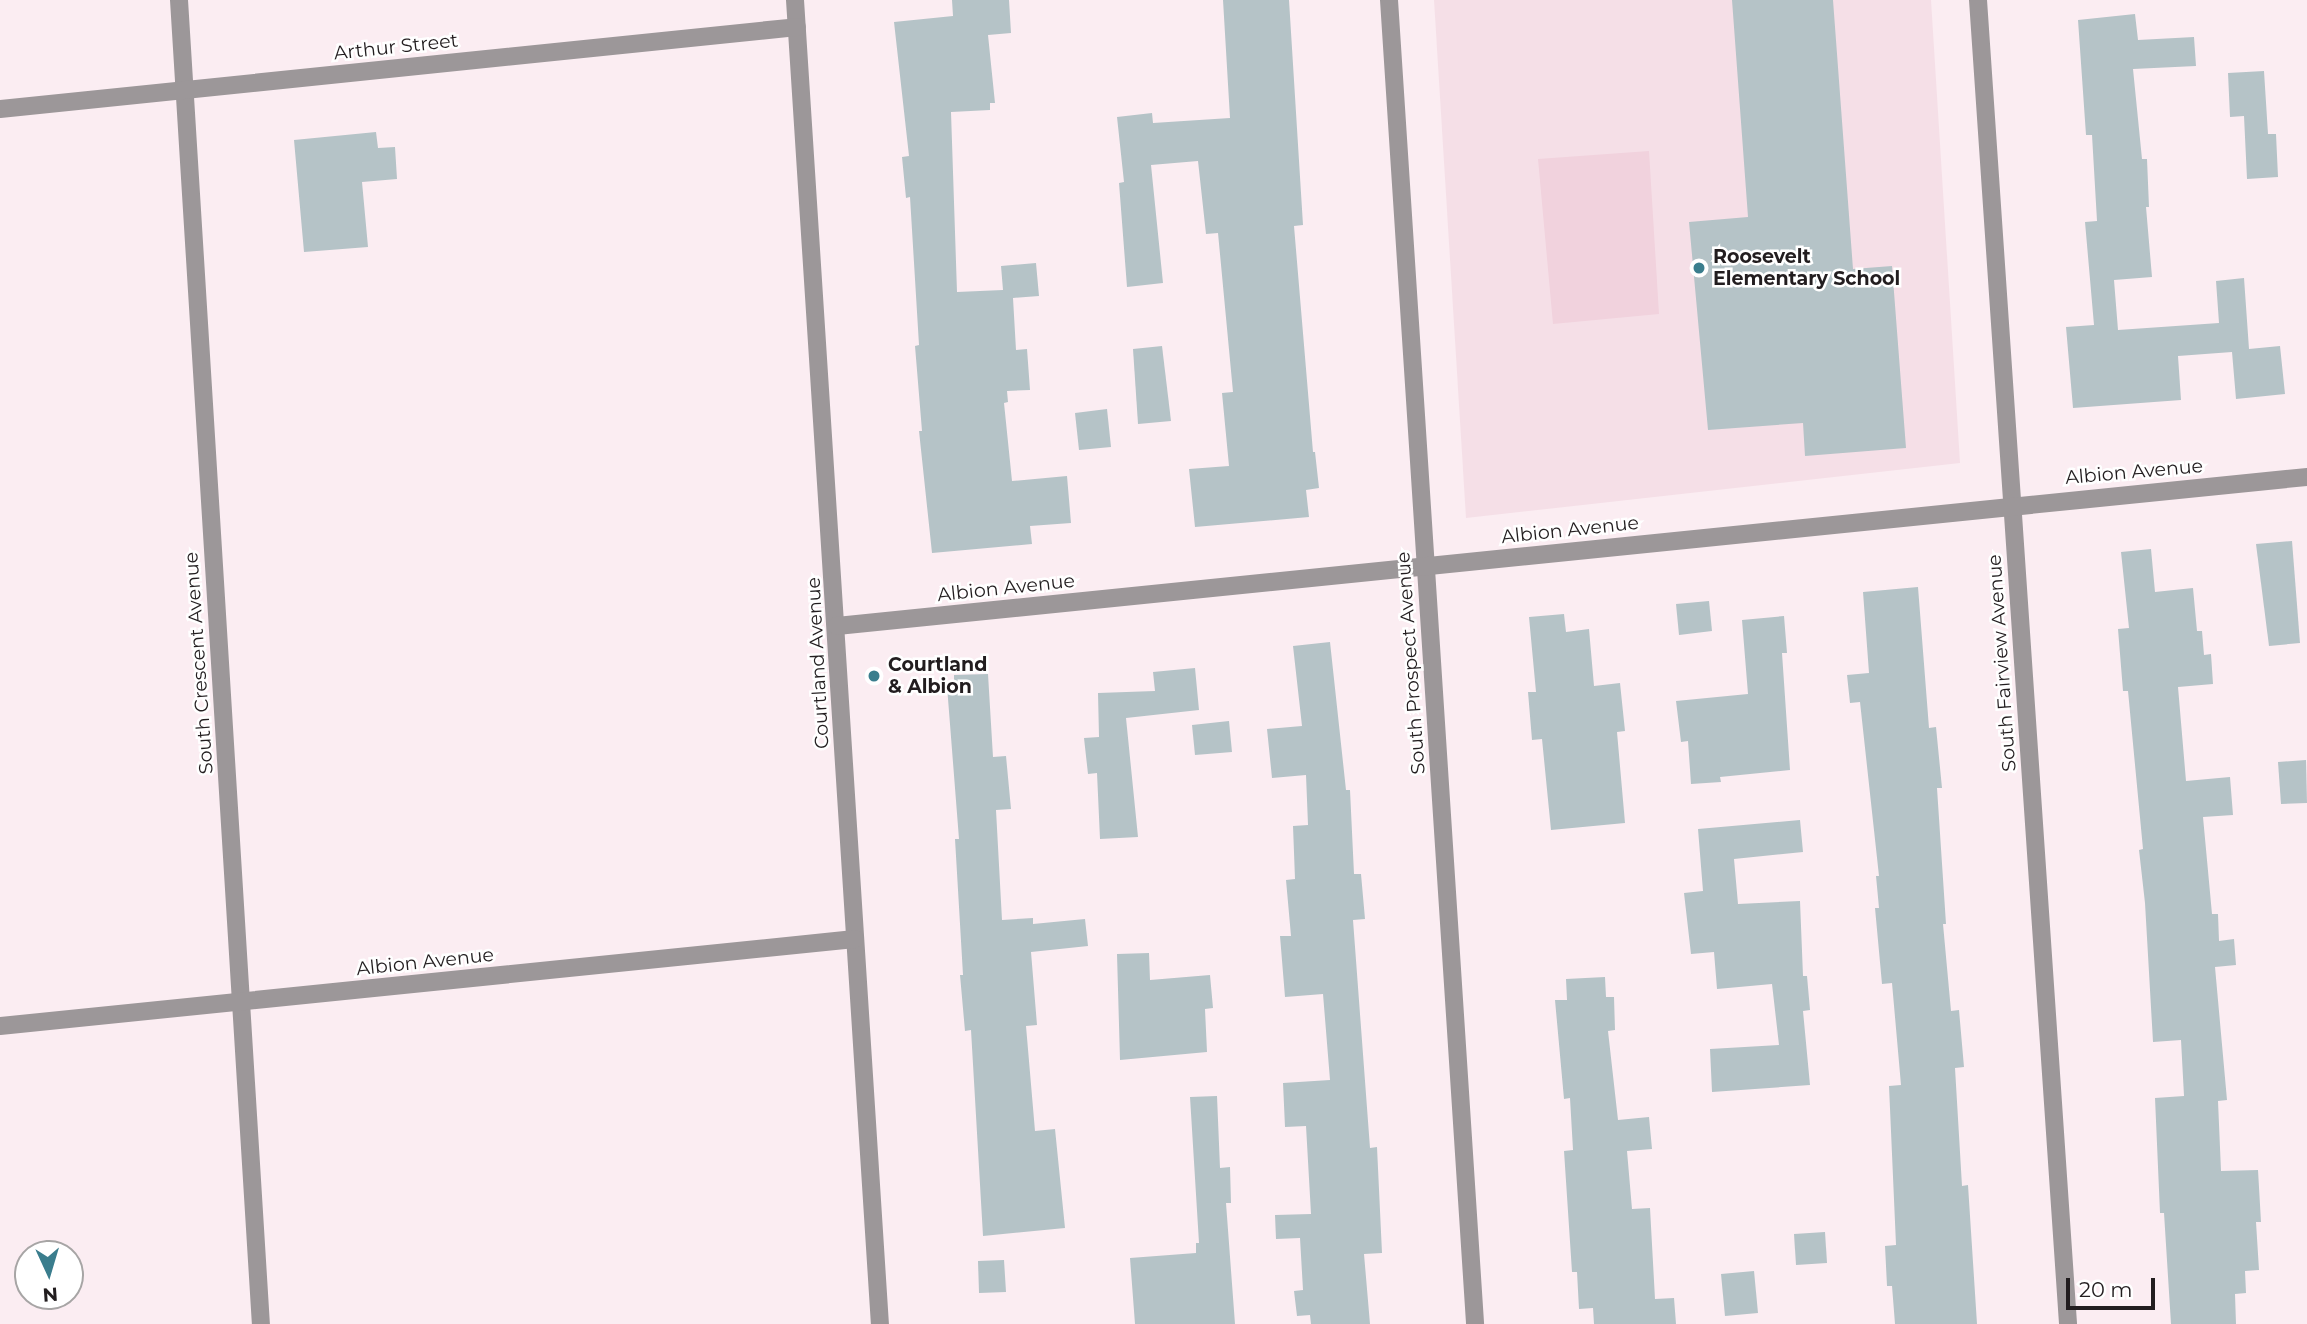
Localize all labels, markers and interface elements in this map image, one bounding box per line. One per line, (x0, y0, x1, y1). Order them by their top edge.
street label: Arthur Street (333, 29, 459, 65)
place label: Roosevelt Elementary School (1713, 246, 1900, 290)
marker: Roosevelt Elementary School (1691, 260, 1707, 276)
street label: Albion Avenue (2064, 455, 2204, 489)
street label: Albion Avenue (1500, 511, 1640, 549)
street label: South Crescent Avenue (180, 551, 218, 775)
street label: South Prospect Avenue (1392, 551, 1430, 775)
street label: South Fairview Avenue (1983, 554, 2021, 772)
street label: Albion Avenue (936, 569, 1076, 607)
street label: Courtland Avenue (802, 576, 834, 750)
place label: Courtland & Albion (888, 654, 987, 698)
marker: Courtland & Albion (866, 668, 882, 684)
street label: Albion Avenue (355, 943, 495, 981)
north arrow (14, 1240, 84, 1310)
scale bar (2069, 1264, 2158, 1308)
text: 20 m (2079, 1277, 2133, 1302)
text: N (42, 1282, 59, 1306)

